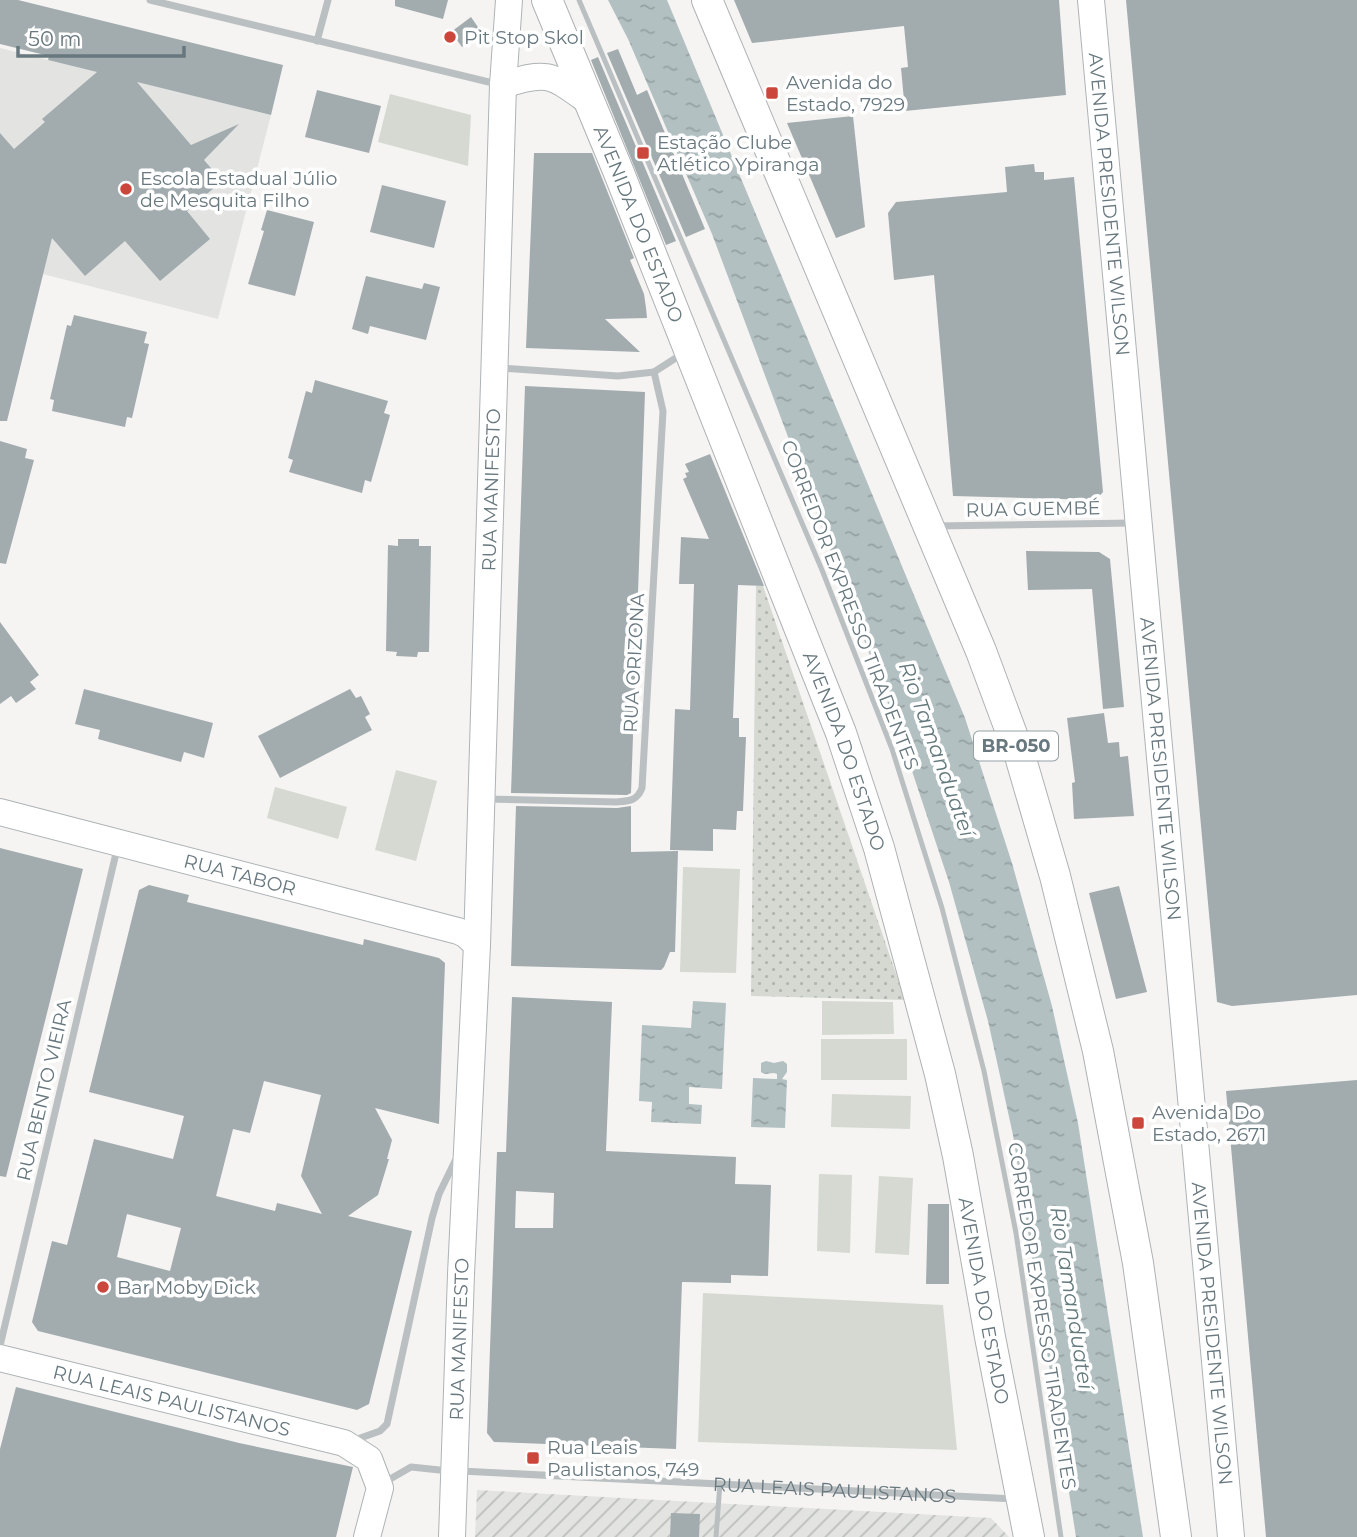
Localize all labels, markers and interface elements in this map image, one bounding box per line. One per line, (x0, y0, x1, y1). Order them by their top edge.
scale bar (18, 14, 184, 58)
text: 50 m (28, 26, 82, 51)
place label: Pit Stop Skol (464, 26, 584, 49)
marker: Pit Stop Skol (442, 29, 458, 45)
street label: AVENIDA PRESIDENTE WILSON (1084, 51, 1135, 357)
place label: Avenida do Estado, 7929 (786, 71, 905, 116)
marker: Avenida do Estado, 7929 (764, 85, 780, 101)
street label: AVENIDA DO ESTADO (589, 122, 689, 326)
place label: Estação Clube Atlético Ypiranga (657, 131, 820, 176)
marker: Estação Clube Atlético Ypiranga (635, 145, 651, 161)
place label: Escola Estadual Júlio de Mesquita Filho (140, 167, 337, 212)
marker: Escola Estadual Júlio de Mesquita Filho (118, 181, 134, 197)
street label: RUA MANIFESTO (477, 408, 505, 572)
street label: CORREDOR EXPRESSO TIRADENTES (776, 437, 924, 773)
street label: RUA GUEMBÉ (965, 496, 1101, 522)
street label: RUA ORIZONA (619, 592, 649, 733)
street label: AVENIDA PRESIDENTE WILSON (1136, 616, 1186, 921)
street label: AVENIDA DO ESTADO (798, 648, 891, 854)
water label: Rio Tamanduateí (894, 658, 981, 843)
road number: BR-050 (974, 732, 1058, 760)
street label: RUA TABOR (181, 849, 299, 900)
street label: RUA BENTO VIEIRA (12, 997, 76, 1183)
place label: Avenida Do Estado, 2671 (1152, 1101, 1266, 1146)
marker: Avenida Do Estado, 2671 (1130, 1115, 1146, 1131)
street label: CORREDOR EXPRESSO TIRADENTES (1003, 1141, 1081, 1491)
street label: AVENIDA PRESIDENTE WILSON (1187, 1181, 1238, 1486)
street label: AVENIDA DO ESTADO (954, 1195, 1014, 1406)
water label: Rio Tamanduateí (1045, 1205, 1099, 1394)
street label: RUA MANIFESTO (444, 1257, 473, 1421)
place label: Bar Moby Dick (117, 1276, 256, 1299)
marker: Bar Moby Dick (95, 1279, 111, 1295)
street label: RUA LEAIS PAULISTANOS (51, 1360, 293, 1441)
place label: Rua Leais Paulistanos, 749 (547, 1436, 699, 1481)
marker: Rua Leais Paulistanos, 749 (525, 1450, 541, 1466)
street label: RUA LEAIS PAULISTANOS (712, 1472, 957, 1508)

